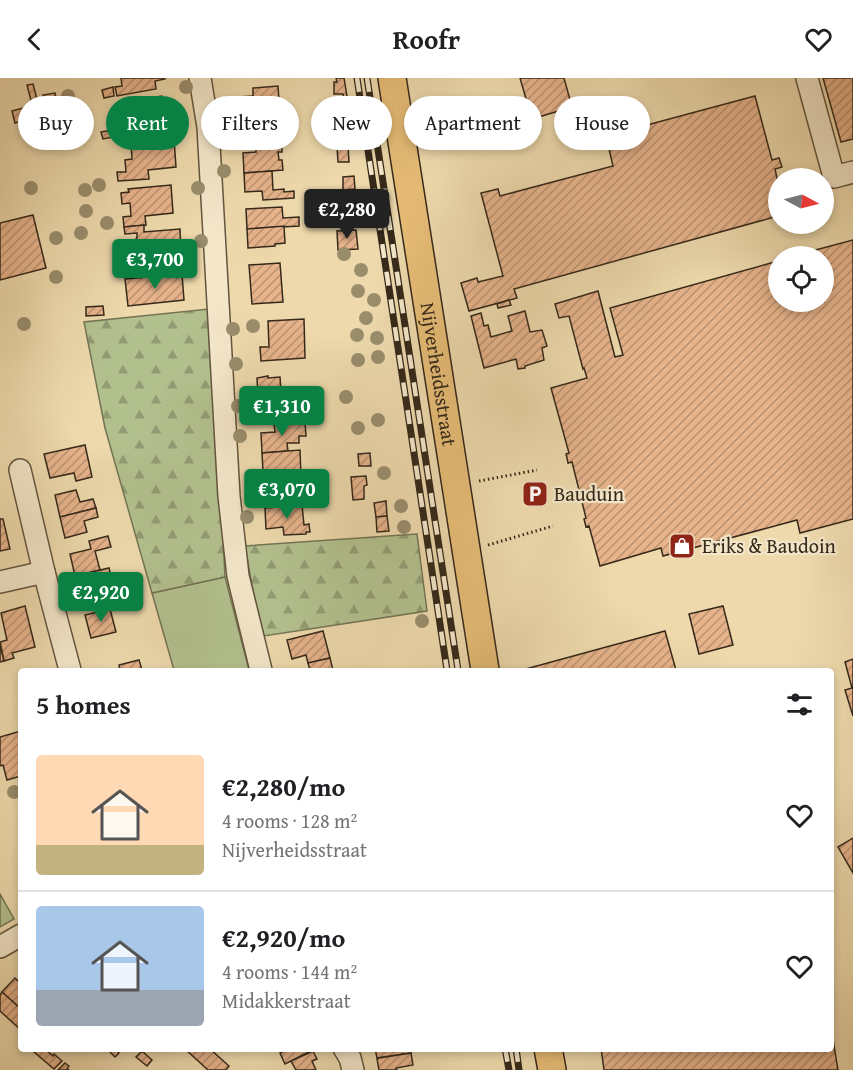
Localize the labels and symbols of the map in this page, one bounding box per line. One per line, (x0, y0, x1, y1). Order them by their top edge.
north arrow (768, 168, 834, 234)
pin: €2,280 (298, 189, 396, 240)
pin: €3,700 (106, 239, 204, 290)
street label: Nijverheidsstraat (413, 300, 465, 448)
pin: €1,310 (233, 386, 331, 437)
pin: €3,070 (238, 469, 336, 520)
parking icon: Bauduin (520, 479, 550, 509)
place label: Bauduin (554, 479, 624, 508)
shop icon: Eriks & Baudoin (667, 531, 697, 561)
place label: Eriks & Baudoin (702, 531, 836, 560)
pin: €2,920 (52, 572, 150, 623)

